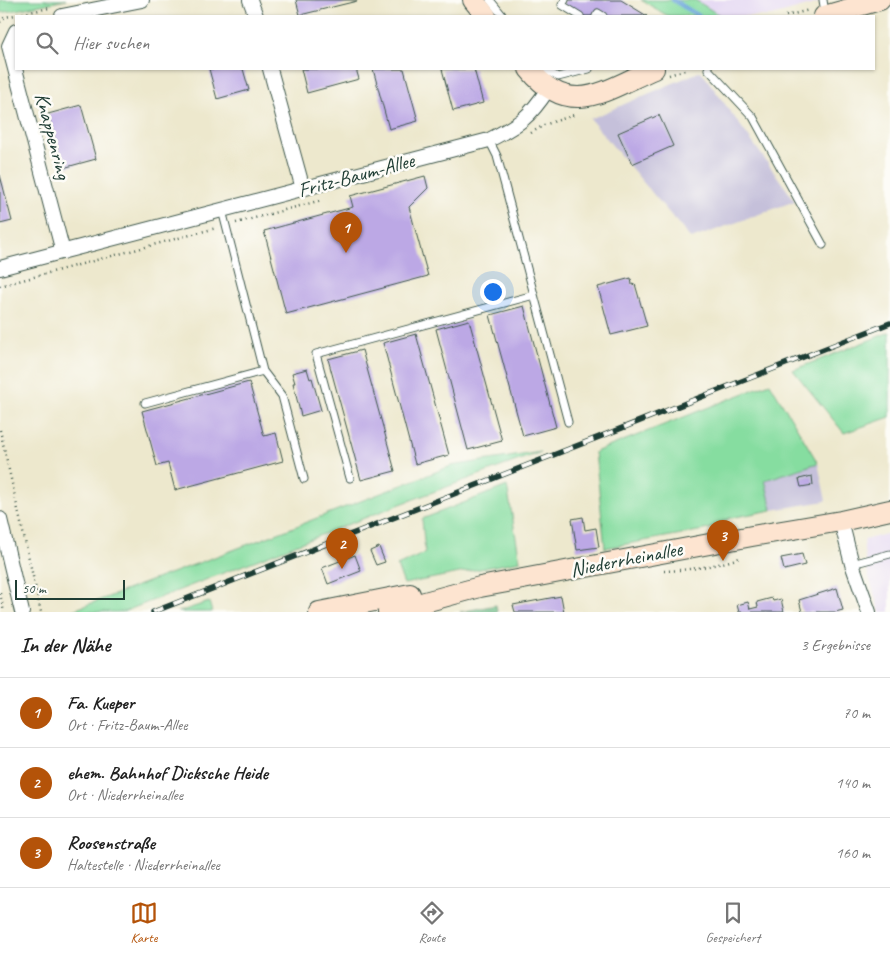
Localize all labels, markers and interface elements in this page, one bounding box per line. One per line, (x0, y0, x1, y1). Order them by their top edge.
search box (15, 15, 875, 70)
icon: search (33, 29, 61, 57)
text: Hier suchen (73, 31, 149, 55)
street label: Knappenring (29, 90, 77, 184)
street label: Fritz-Baum-Allee (295, 147, 418, 203)
pin: 1 (330, 212, 362, 253)
your location (480, 279, 506, 305)
pin: 3 (707, 520, 739, 561)
pin: 2 (326, 528, 358, 569)
street label: Niederrheinallee (568, 535, 685, 583)
scale bar (15, 577, 125, 600)
text: 50 m (22, 580, 46, 597)
text: In der Nähe (20, 632, 110, 658)
text: 3 Ergebnisse (801, 635, 870, 655)
text: Fa. Kueper (67, 691, 134, 715)
text: 1 (32, 703, 40, 723)
text: 70 m (843, 703, 870, 723)
text: Ort · Fritz-Baum-Allee (67, 715, 187, 735)
text: ehem. Bahnhof Dicksche Heide (67, 761, 268, 785)
text: 2 (32, 773, 40, 793)
text: 140 m (836, 773, 870, 793)
text: Ort · Niederrheinallee (67, 785, 183, 805)
text: Roosenstraße (67, 831, 155, 855)
text: 3 (32, 843, 40, 863)
text: 160 m (836, 843, 870, 863)
text: Haltestelle · Niederrheinallee (67, 855, 220, 875)
tab: Karte (130, 899, 158, 946)
tab: Route (418, 899, 446, 946)
tab: Gespeichert (706, 899, 760, 946)

